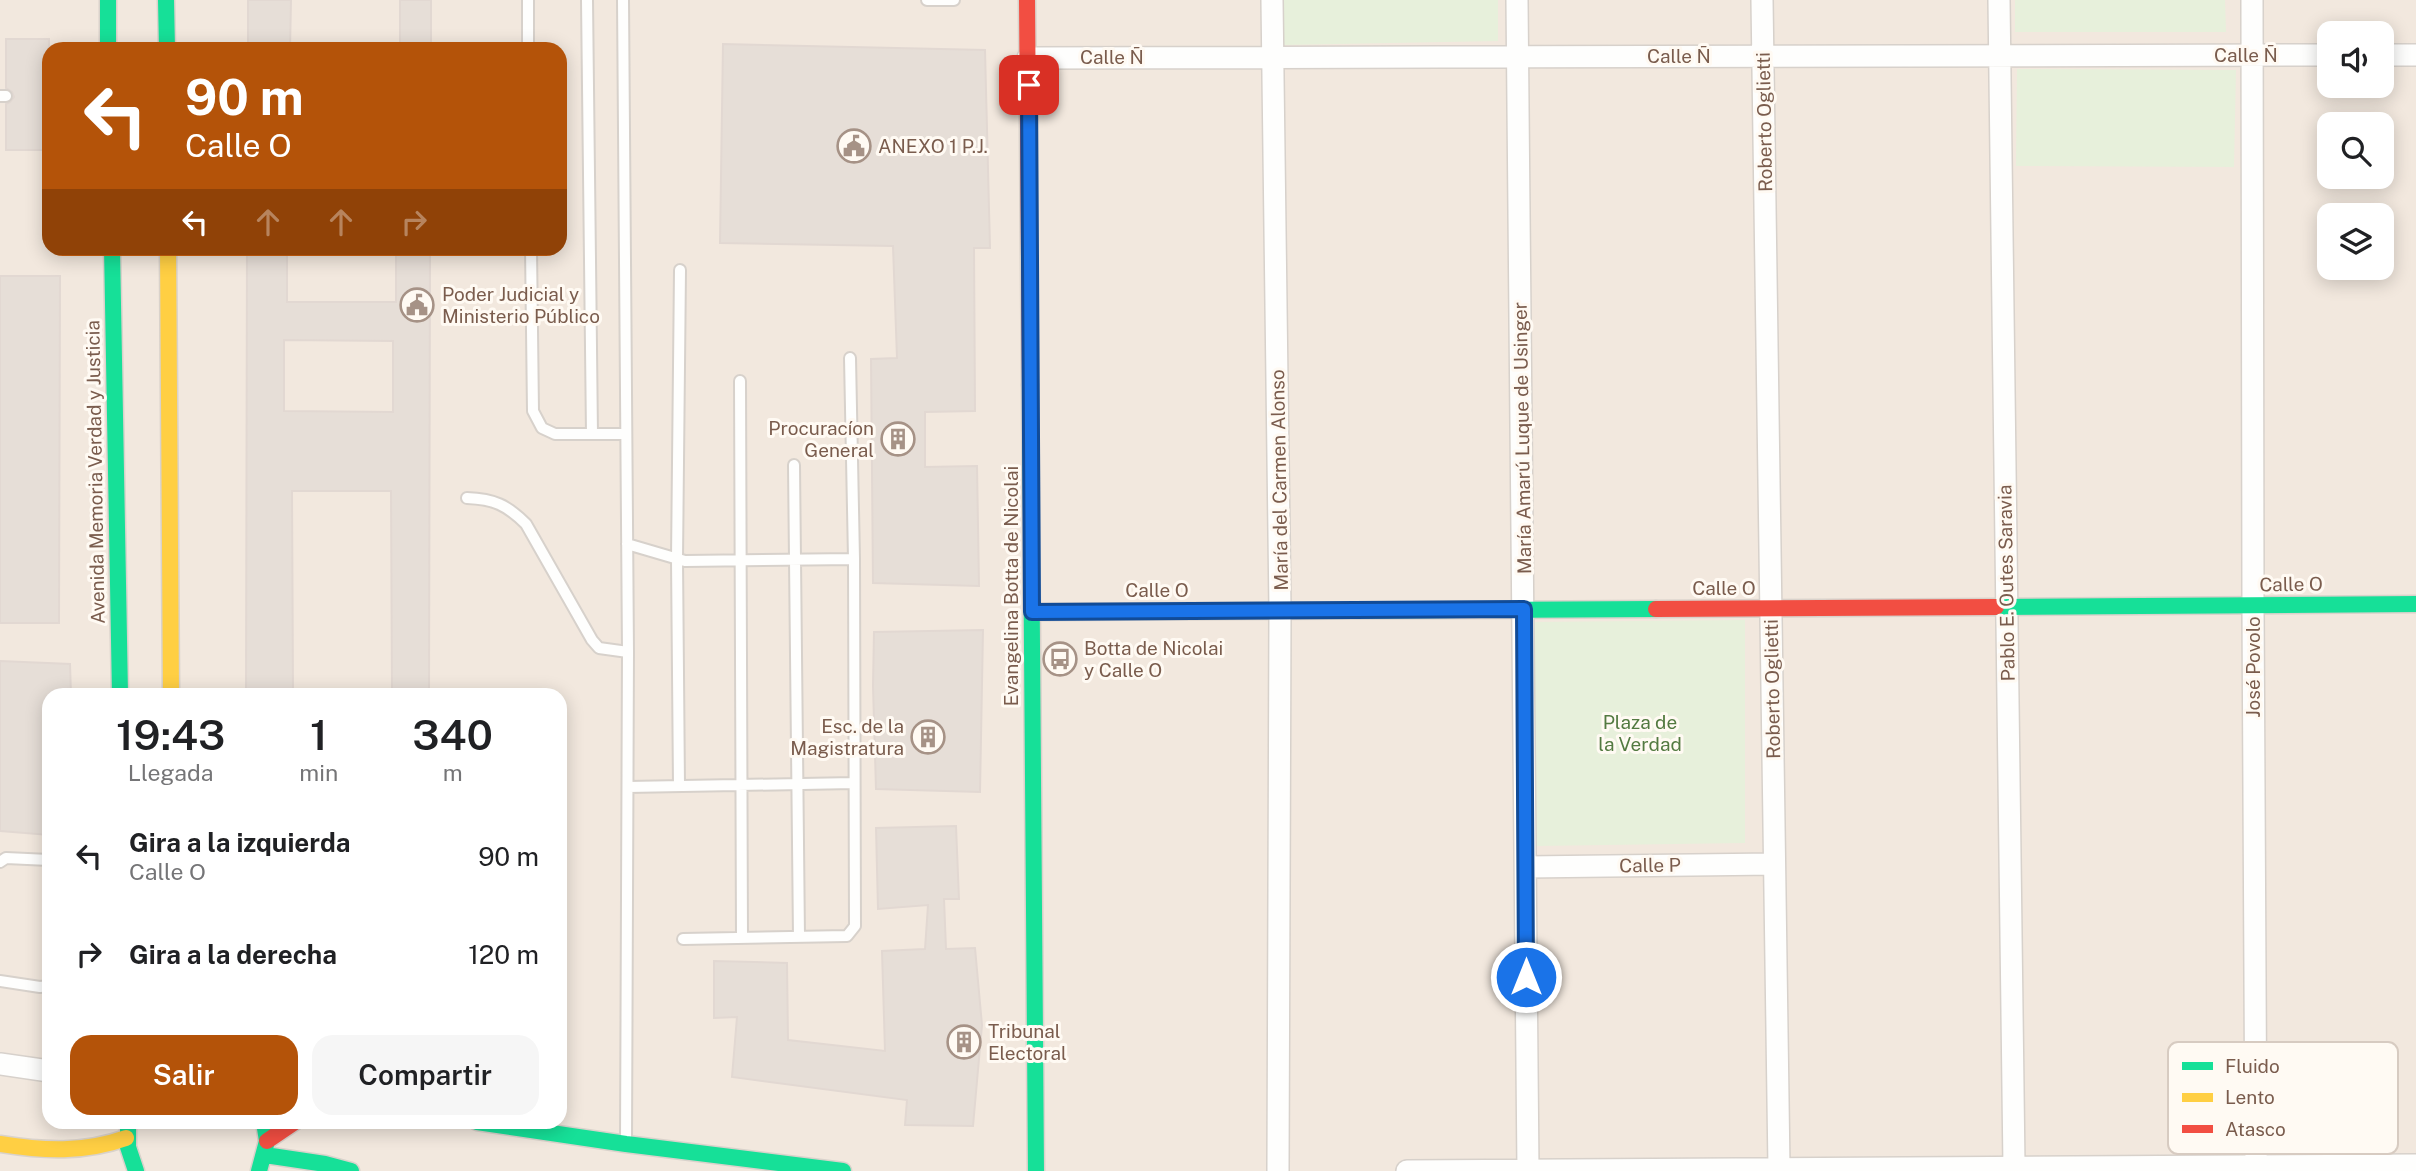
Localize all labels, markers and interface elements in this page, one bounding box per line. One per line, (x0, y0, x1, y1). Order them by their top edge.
map controls (2317, 21, 2394, 280)
button: sound (2317, 21, 2394, 98)
street label: Calle Ñ (2214, 44, 2278, 66)
street label: Calle Ñ (1647, 45, 1711, 67)
street label: Calle Ñ (1080, 46, 1144, 68)
street label: Roberto Oglietti (1752, 52, 1776, 192)
pin (999, 55, 1059, 115)
icon: arrive (1010, 66, 1048, 104)
text: 90 m (185, 68, 304, 126)
icon: left (70, 70, 161, 161)
button: search (2317, 112, 2394, 189)
text: Calle O (185, 127, 292, 164)
public building icon: ANEXO 1 P.J. (835, 127, 873, 165)
place label: ANEXO 1 P.J. (878, 135, 988, 157)
icon: left (176, 203, 214, 241)
icon: ahead (249, 203, 287, 241)
icon: ahead (322, 203, 360, 241)
icon: right (395, 203, 433, 241)
button: layers (2317, 203, 2394, 280)
place label: Poder Judicial y Ministerio Público (442, 283, 600, 327)
public building icon: Poder Judicial y Ministerio Público (398, 286, 436, 324)
street label: María Amarú Luque de Usinger (1509, 302, 1535, 574)
street label: Avenida Memoria Verdad y Justicia (81, 320, 109, 624)
street label: María del Carmen Alonso (1266, 369, 1292, 591)
place label: Procuracíon General (768, 417, 874, 461)
building icon: Procuracíon General (879, 420, 917, 458)
street label: Evangelina Botta de Nicolai (1000, 466, 1022, 706)
street label: Pablo E. Outes Saravia (1993, 485, 2019, 681)
street label: Calle O (2259, 572, 2323, 596)
street label: Calle O (1692, 577, 1756, 599)
street label: Calle O (1125, 579, 1189, 601)
street label: José Povolo (2242, 616, 2264, 718)
street label: Roberto Oglietti (1760, 619, 1784, 759)
place label: Botta de Nicolai y Calle O (1084, 637, 1223, 681)
bus stop icon: Botta de Nicolai y Calle O (1041, 640, 1079, 678)
text: 19:43 (116, 710, 225, 759)
text: 1 (310, 710, 328, 759)
text: 340 (412, 710, 493, 759)
park label: Plaza de la Verdad (1598, 711, 1682, 755)
place label: Esc. de la Magistratura (790, 715, 904, 759)
building icon: Esc. de la Magistratura (909, 718, 947, 756)
text: Llegada (128, 759, 214, 786)
text: min (299, 759, 338, 786)
text: m (443, 759, 463, 786)
text: Gira a la izquierda (129, 827, 351, 858)
icon: left (70, 837, 108, 875)
text: 90 m (478, 841, 539, 872)
street label: Calle P (1619, 853, 1681, 877)
text: Calle O (129, 858, 206, 885)
icon: right (70, 935, 108, 973)
text: Gira a la derecha (129, 939, 337, 970)
text: 120 m (468, 939, 539, 970)
position arrow (1489, 940, 1563, 1014)
place label: Tribunal Electoral (988, 1020, 1067, 1064)
building icon: Tribunal Electoral (945, 1023, 983, 1061)
button: Salir (70, 1035, 298, 1115)
button: Compartir (312, 1035, 539, 1115)
legend (2168, 1042, 2398, 1154)
text: Fluido (2225, 1055, 2280, 1077)
text: Lento (2225, 1086, 2275, 1108)
text: Atasco (2225, 1118, 2286, 1140)

